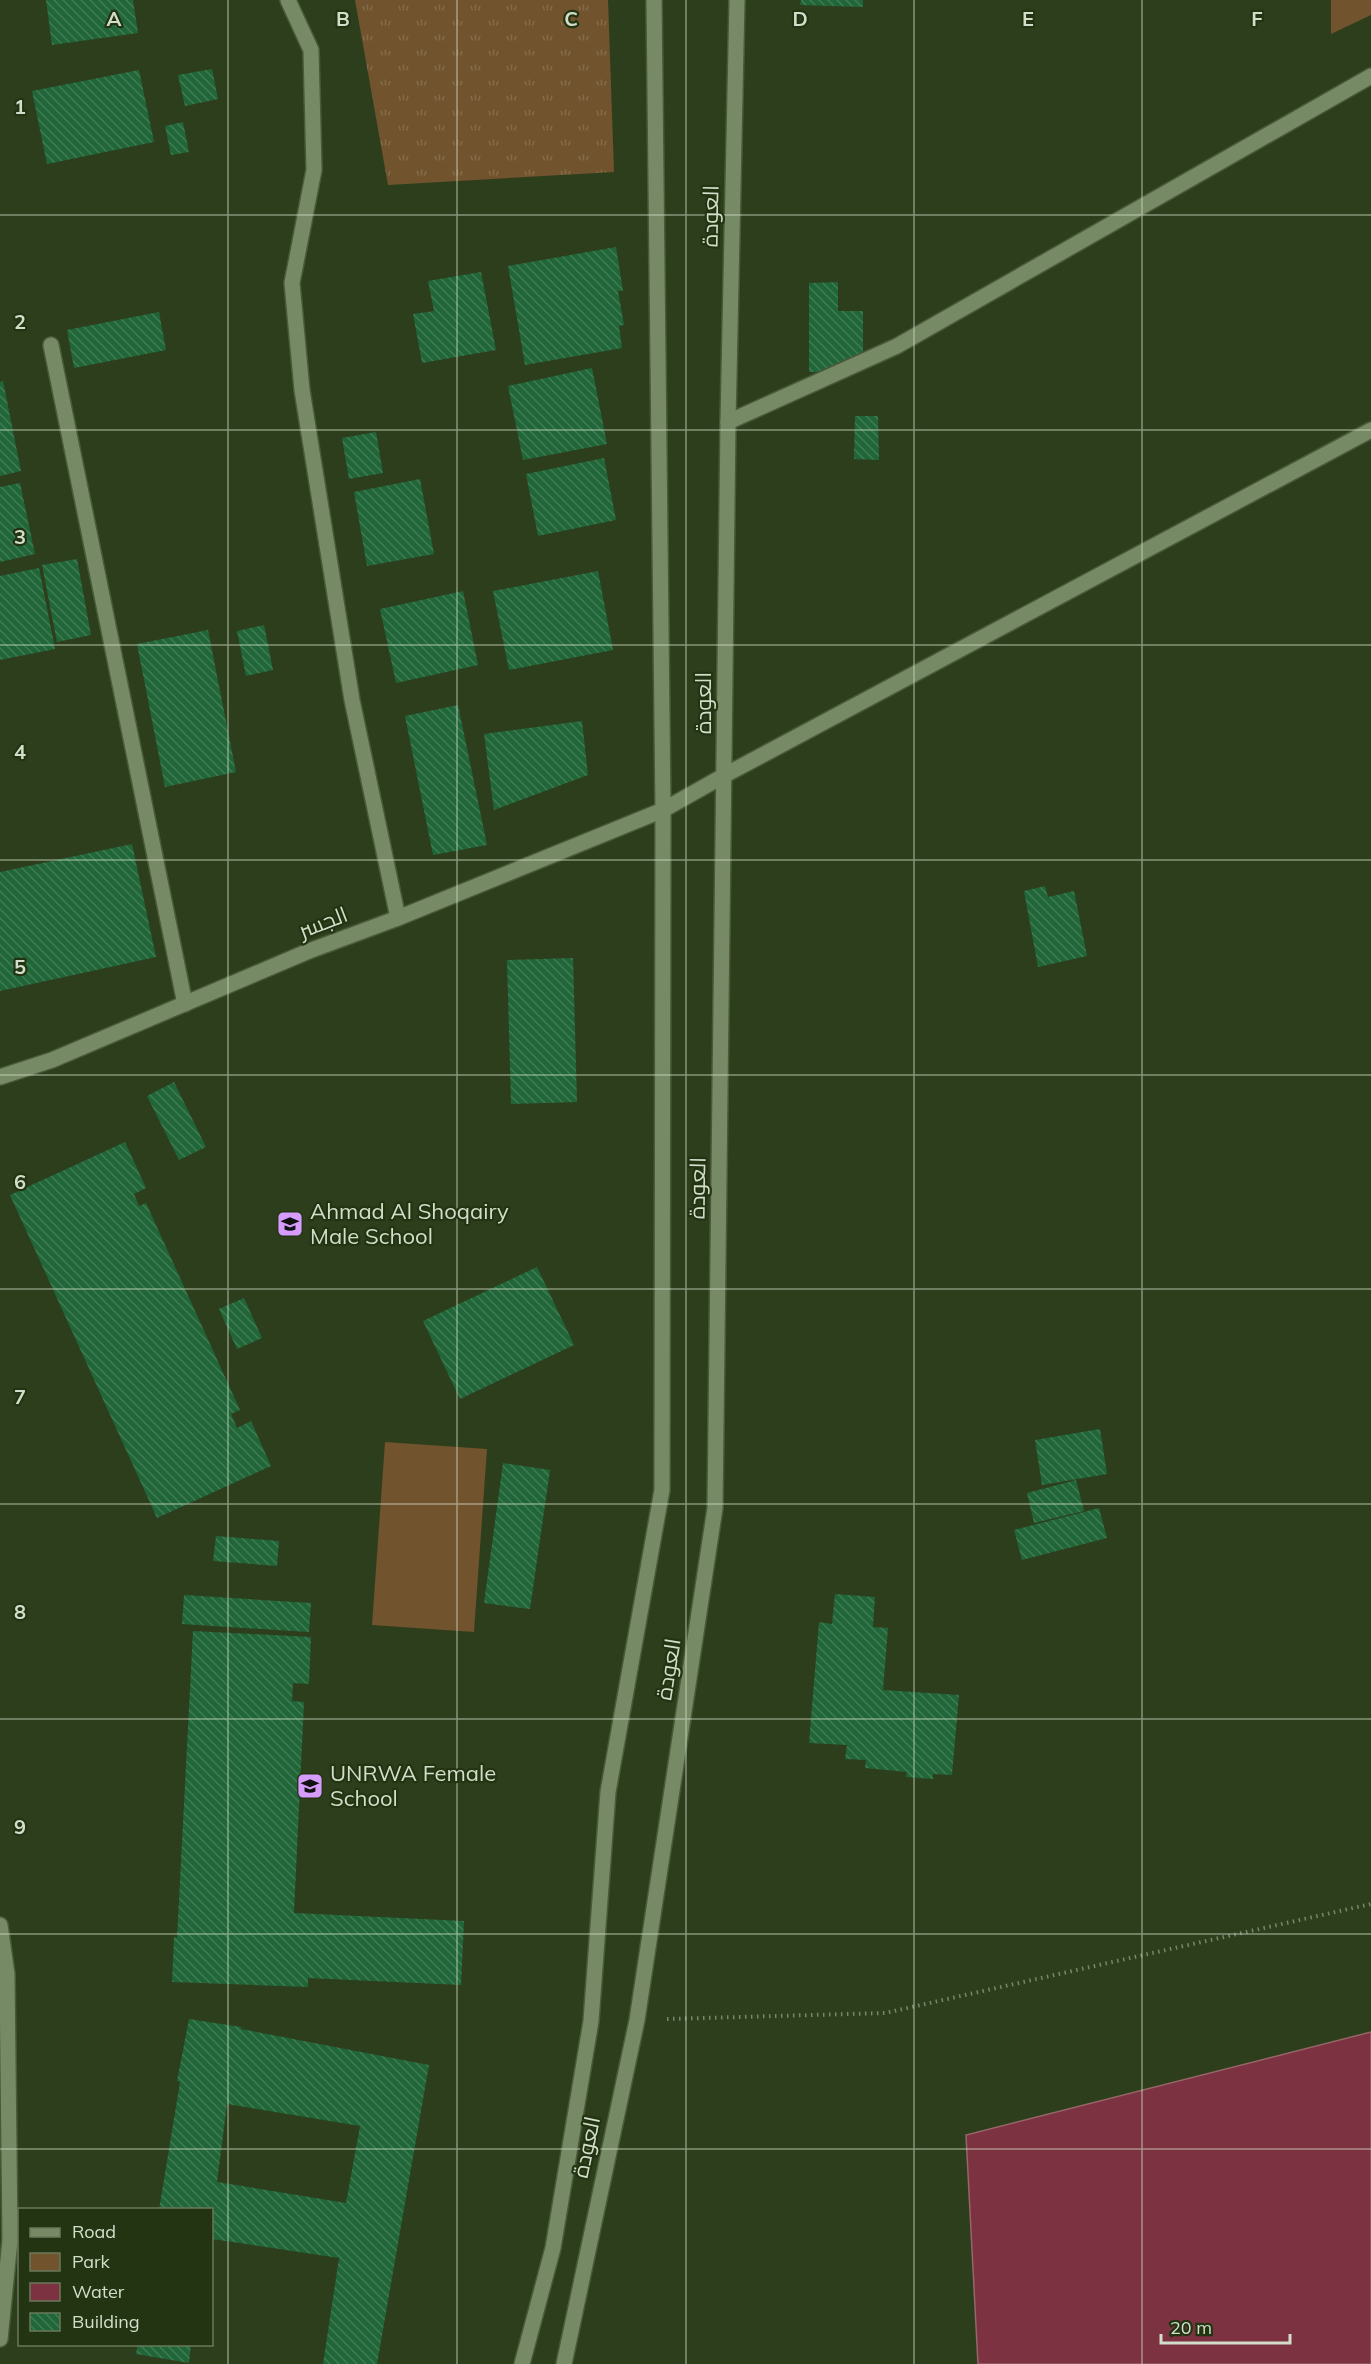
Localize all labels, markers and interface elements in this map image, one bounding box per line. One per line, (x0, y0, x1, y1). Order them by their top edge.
text: A (107, 6, 122, 31)
text: B (336, 6, 350, 31)
text: C (564, 6, 578, 31)
text: D (792, 6, 808, 31)
text: E (1022, 6, 1034, 31)
text: F (1251, 6, 1263, 31)
text: 1 (14, 94, 26, 119)
street label: العودة (695, 185, 725, 247)
text: 2 (14, 309, 26, 334)
text: 3 (14, 524, 26, 549)
street label: العودة (689, 672, 717, 734)
text: 4 (14, 739, 26, 764)
street label: الجسر (293, 900, 352, 945)
text: 5 (14, 954, 26, 979)
street label: العودة (682, 1157, 712, 1219)
text: 6 (14, 1169, 26, 1194)
place label: Ahmad Al Shoqairy Male School (310, 1197, 509, 1250)
school or university icon: Ahmad Al Shoqairy Male School (275, 1209, 305, 1239)
text: 7 (14, 1384, 26, 1409)
text: 8 (14, 1599, 26, 1624)
street label: العودة (649, 1636, 687, 1702)
place label: UNRWA Female School (330, 1759, 496, 1812)
school or university icon: UNRWA Female School (295, 1771, 325, 1801)
text: 9 (14, 1814, 26, 1839)
street label: العودة (566, 2114, 606, 2180)
legend (18, 2208, 213, 2346)
text: Road (72, 2220, 116, 2243)
text: Park (72, 2250, 111, 2273)
text: Water (72, 2280, 125, 2303)
scale bar (1161, 2307, 1290, 2345)
text: Building (72, 2310, 140, 2333)
text: 20 m (1170, 2316, 1212, 2339)

